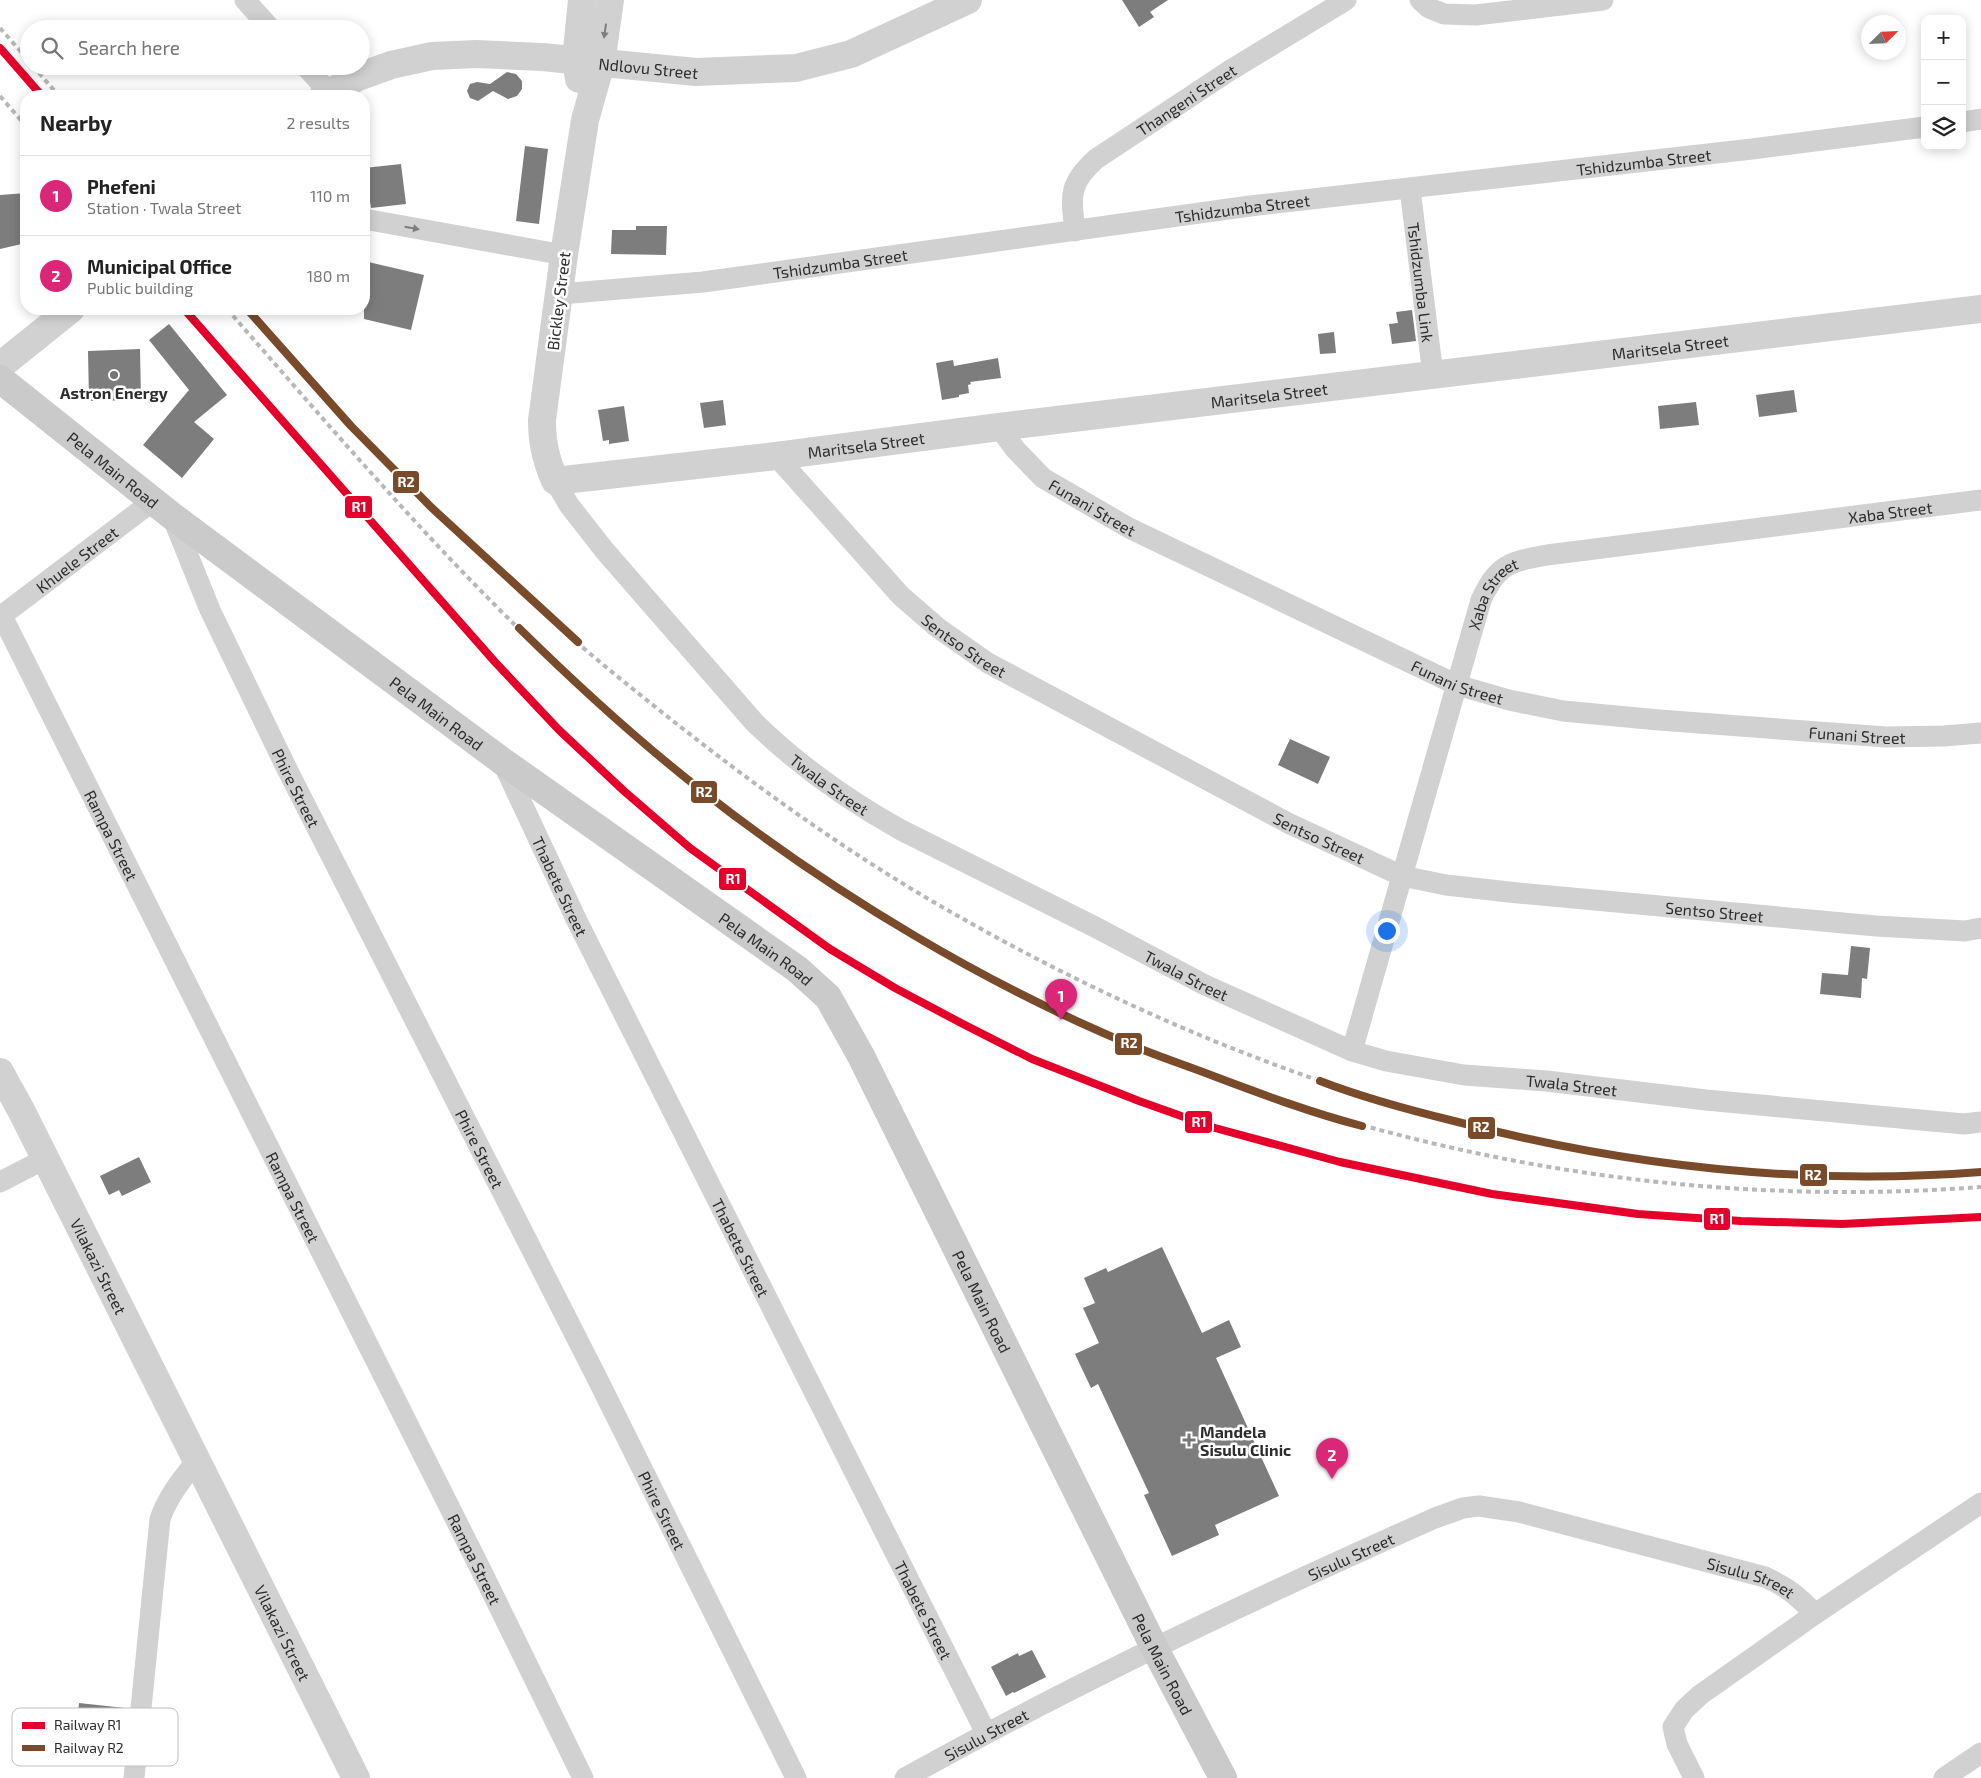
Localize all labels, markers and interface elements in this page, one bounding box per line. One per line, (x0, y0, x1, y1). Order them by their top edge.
north arrow (1861, 15, 1906, 60)
map controls (1921, 15, 1966, 150)
button: + (1921, 15, 1966, 60)
search box (20, 20, 370, 75)
one-way arrow (601, 24, 609, 40)
icon: search (38, 34, 66, 62)
text: Search here (78, 36, 180, 59)
street label: Ndlovu Street (598, 53, 699, 82)
street label: Thangeni Street (1133, 60, 1239, 139)
button: − (1921, 60, 1966, 105)
button: layers (1921, 105, 1966, 150)
text: Nearby (40, 110, 112, 135)
text: 2 results (287, 113, 350, 132)
street label: Tshidzumba Street (1575, 144, 1712, 178)
text: Phefeni (87, 175, 156, 198)
text: 1 (53, 186, 59, 205)
text: 110 m (310, 186, 350, 205)
street label: Tshidzumba Street (1174, 190, 1311, 226)
text: Station · Twala Street (87, 198, 241, 217)
street label: Tshidzumba Link (1405, 221, 1438, 343)
one-way arrow (404, 224, 420, 232)
street label: Tshidzumba Street (772, 244, 909, 282)
street label: Bickley Street (543, 251, 573, 351)
text: Municipal Office (87, 255, 232, 278)
text: 2 (51, 266, 61, 285)
text: 180 m (307, 266, 350, 285)
text: Public building (87, 278, 193, 297)
street label: Maritsela Street (1611, 330, 1730, 363)
marker: Astron Energy (108, 369, 120, 381)
street label: Maritsela Street (1209, 378, 1329, 411)
place label: Astron Energy (60, 383, 168, 403)
street label: Pela Main Road (64, 427, 163, 512)
street label: Maritsela Street (806, 427, 926, 461)
line badge: R2 (392, 470, 420, 494)
text: R2 (397, 473, 415, 490)
street label: Funani Street (1046, 474, 1139, 539)
line badge: R1 (344, 495, 373, 519)
street label: Xaba Street (1847, 497, 1933, 526)
text: R1 (351, 498, 367, 515)
street label: Khuele Street (32, 522, 121, 596)
street label: Xaba Street (1464, 553, 1520, 632)
street label: Sentso Street (918, 609, 1010, 681)
street label: Funani Street (1409, 655, 1506, 707)
street label: Pela Main Road (387, 672, 488, 754)
street label: Funani Street (1808, 722, 1906, 747)
street label: Phire Street (269, 745, 324, 830)
street label: Twala Street (787, 749, 872, 818)
line badge: R2 (690, 780, 718, 804)
text: R2 (695, 783, 713, 800)
street label: Rampa Street (81, 787, 143, 883)
street label: Sentso Street (1270, 808, 1368, 867)
street label: Thabete Street (529, 833, 592, 939)
line badge: R1 (718, 867, 747, 891)
text: R1 (725, 870, 741, 887)
street label: Sentso Street (1665, 897, 1764, 925)
street label: Pela Main Road (716, 908, 817, 989)
your location (1374, 918, 1400, 944)
street label: Twala Street (1141, 945, 1231, 1004)
pin: 1 (1045, 979, 1077, 1020)
line badge: R2 (1114, 1032, 1143, 1056)
text: R2 (1120, 1034, 1138, 1051)
street label: Twala Street (1525, 1070, 1618, 1099)
street label: Phire Street (452, 1106, 508, 1191)
line badge: R1 (1184, 1110, 1213, 1134)
text: R1 (1191, 1113, 1207, 1130)
line badge: R2 (1467, 1116, 1496, 1140)
text: R2 (1472, 1118, 1490, 1135)
street label: Rampa Street (263, 1148, 324, 1245)
line badge: R2 (1799, 1163, 1828, 1187)
text: R2 (1804, 1166, 1822, 1183)
street label: Thabete Street (709, 1195, 774, 1300)
line badge: R1 (1703, 1207, 1731, 1231)
text: R1 (1709, 1210, 1725, 1227)
street label: Vilakazi Street (67, 1215, 131, 1317)
street label: Pela Main Road (949, 1247, 1016, 1356)
place label: Mandela Sisulu Clinic (1200, 1422, 1291, 1459)
marker: Mandela Sisulu Clinic (1182, 1433, 1196, 1447)
pin: 2 (1316, 1438, 1348, 1479)
street label: Phire Street (635, 1468, 690, 1553)
street label: Rampa Street (445, 1510, 506, 1607)
street label: Sisulu Street (1305, 1528, 1396, 1584)
street label: Sisulu Street (1705, 1553, 1799, 1601)
street label: Thabete Street (891, 1557, 957, 1662)
street label: Vilakazi Street (251, 1582, 315, 1684)
street label: Pela Main Road (1129, 1610, 1197, 1718)
street label: Sisulu Street (941, 1704, 1031, 1764)
legend (12, 1708, 178, 1766)
text: Railway R1 (54, 1716, 121, 1733)
text: Railway R2 (54, 1739, 124, 1756)

